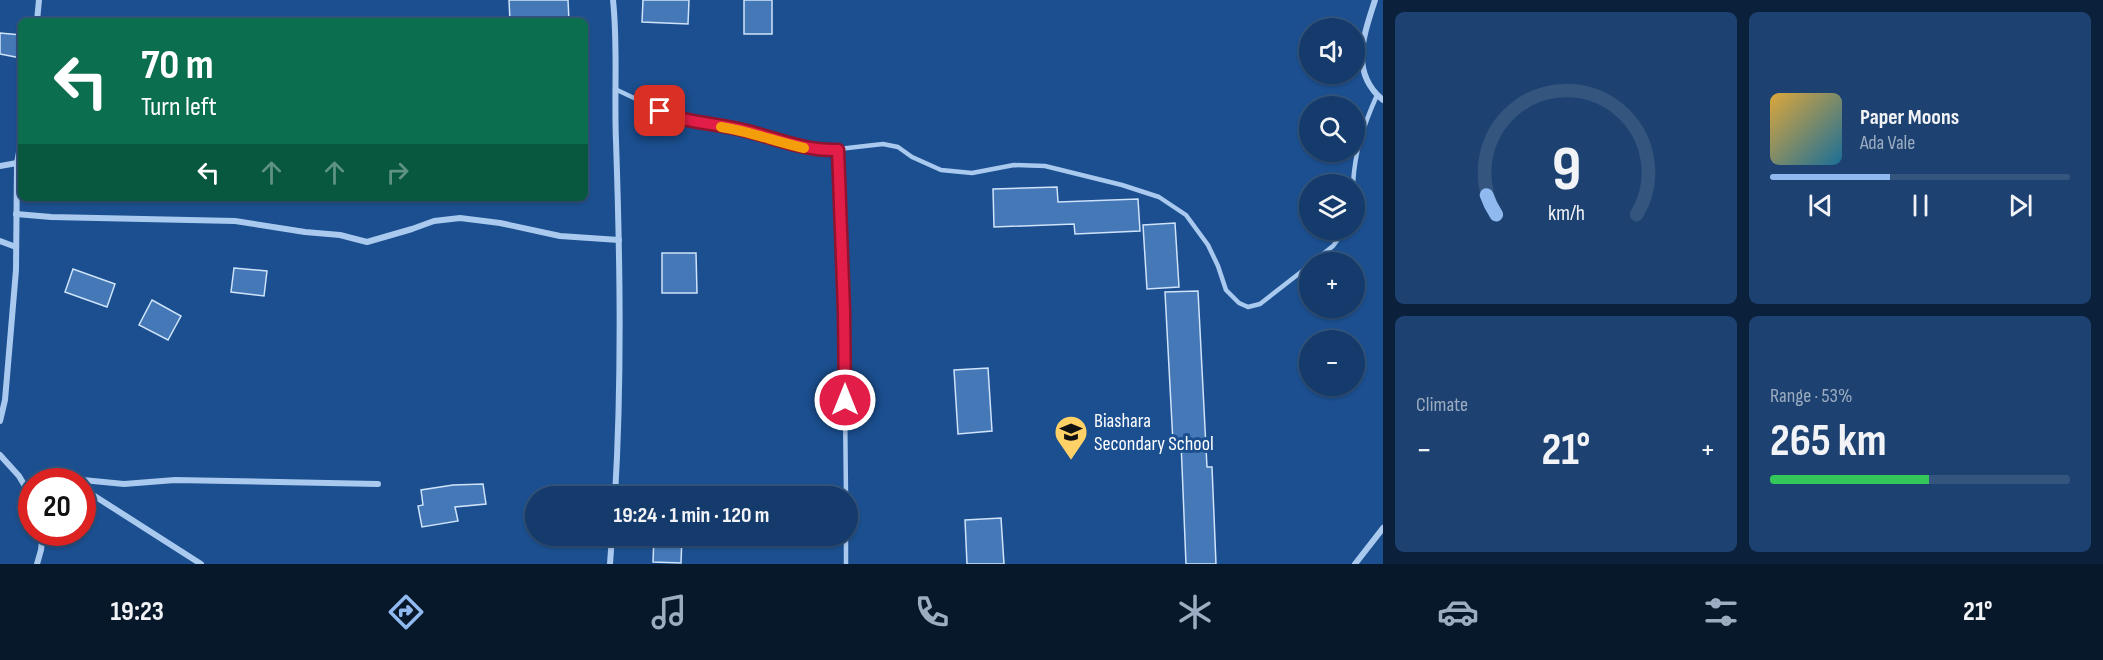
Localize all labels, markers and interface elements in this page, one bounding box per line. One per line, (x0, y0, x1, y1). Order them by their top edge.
map controls (1299, 18, 1365, 396)
button: sound (1299, 18, 1365, 84)
text: 70 m (141, 40, 214, 91)
icon: left (42, 42, 120, 120)
pin (634, 85, 685, 136)
text: Turn left (141, 91, 217, 123)
icon: arrive (643, 94, 676, 127)
button: search (1299, 96, 1365, 162)
text: Paper Moons (1860, 104, 1959, 131)
text: Ada Vale (1860, 131, 1915, 155)
text: 9 (1551, 133, 1581, 208)
icon: left (192, 156, 225, 189)
icon: ahead (255, 156, 288, 189)
icon: ahead (318, 156, 351, 189)
icon: right (381, 156, 414, 189)
button: layers (1299, 174, 1365, 240)
icon: previous (1804, 189, 1837, 222)
icon: pause (1904, 189, 1937, 222)
icon: next (2004, 189, 2037, 222)
text: km/h (1547, 201, 1585, 226)
button: + (1299, 252, 1365, 318)
button: − (1299, 330, 1365, 396)
position arrow (813, 368, 877, 432)
text: Range · 53% (1770, 384, 1852, 408)
text: Climate (1416, 393, 1468, 417)
place label: Biashara Secondary School (1094, 409, 1214, 456)
school or university icon: Biashara Secondary School (1053, 414, 1089, 461)
text: 265 km (1770, 414, 1887, 469)
text: 21° (1542, 423, 1590, 478)
text: − (1416, 430, 1432, 470)
text: + (1700, 430, 1716, 470)
speed limit sign: 20 (18, 468, 96, 546)
text: 19:24 · 1 min · 120 m (614, 502, 769, 529)
icon: directions (385, 591, 427, 633)
icon: music (648, 591, 690, 633)
icon: phone (911, 591, 953, 633)
icon: climate (1174, 591, 1216, 633)
icon: car (1437, 591, 1479, 633)
icon: filters (1700, 591, 1742, 633)
text: 19:23 (111, 596, 164, 628)
text: 21° (1963, 596, 1992, 628)

